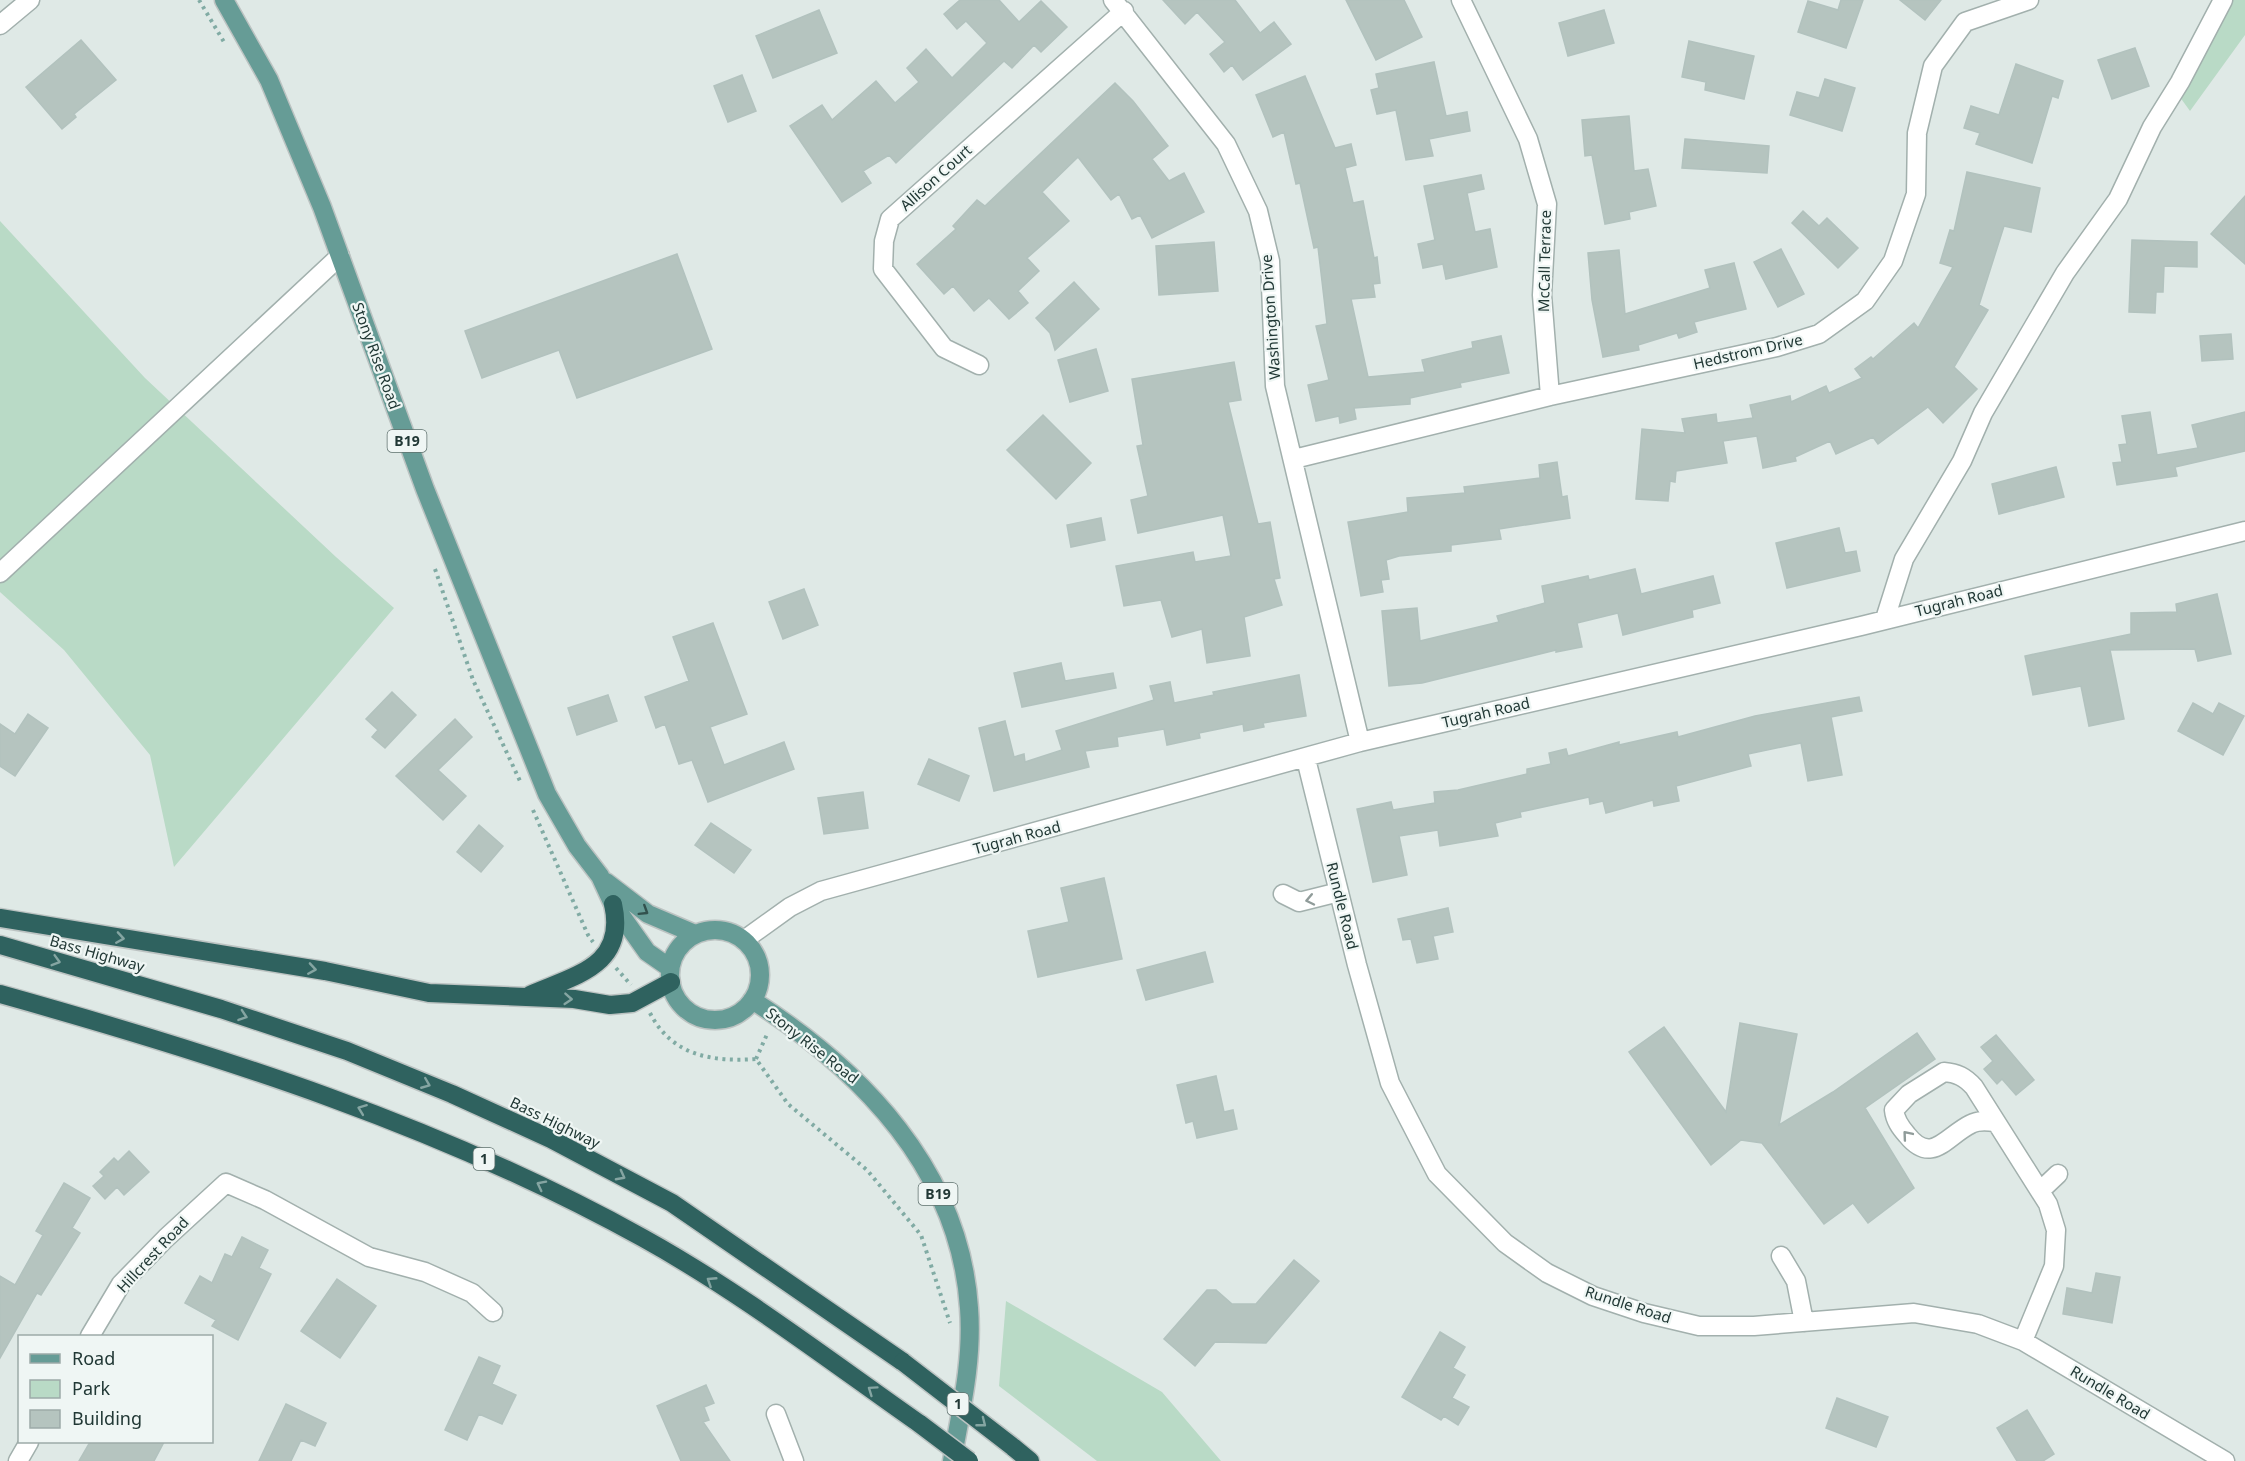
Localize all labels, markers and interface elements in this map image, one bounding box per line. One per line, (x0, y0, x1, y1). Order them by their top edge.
street label: Allison Court (895, 139, 976, 215)
street label: McCall Terrace (1533, 210, 1555, 312)
street label: Washington Drive (1256, 254, 1284, 380)
street label: Stony Rise Road (348, 299, 406, 412)
street label: Hedstrom Drive (1691, 329, 1804, 373)
road number: B19 (388, 430, 426, 452)
street label: Tugrah Road (1913, 579, 2005, 621)
street label: Tugrah Road (1440, 692, 1532, 732)
street label: Tugrah Road (971, 816, 1063, 858)
street label: Rundle Road (1322, 860, 1363, 952)
one-way arrow (1305, 893, 1315, 906)
one-way arrow (637, 904, 648, 915)
street label: Bass Highway (48, 930, 147, 976)
one-way arrow (115, 931, 125, 943)
one-way arrow (51, 954, 61, 967)
one-way arrow (308, 963, 317, 975)
one-way arrow (563, 992, 572, 1005)
street label: Stony Rise Road (762, 1003, 863, 1088)
one-way arrow (237, 1009, 248, 1022)
one-way arrow (420, 1077, 431, 1089)
street label: Bass Highway (507, 1092, 604, 1153)
one-way arrow (357, 1103, 368, 1116)
one-way arrow (1904, 1131, 1915, 1142)
road number: 1 (474, 1148, 494, 1170)
one-way arrow (615, 1169, 626, 1180)
one-way arrow (537, 1181, 547, 1192)
road number: B19 (918, 1183, 958, 1205)
street label: Hillcrest Road (112, 1212, 193, 1297)
one-way arrow (707, 1277, 718, 1288)
street label: Rundle Road (1583, 1281, 1674, 1327)
legend (18, 1335, 213, 1443)
text: Road (72, 1346, 115, 1370)
street label: Rundle Road (2067, 1361, 2154, 1424)
text: Park (72, 1376, 110, 1400)
one-way arrow (868, 1386, 879, 1397)
road number: 1 (948, 1393, 968, 1415)
text: Building (72, 1406, 142, 1430)
one-way arrow (976, 1416, 987, 1427)

